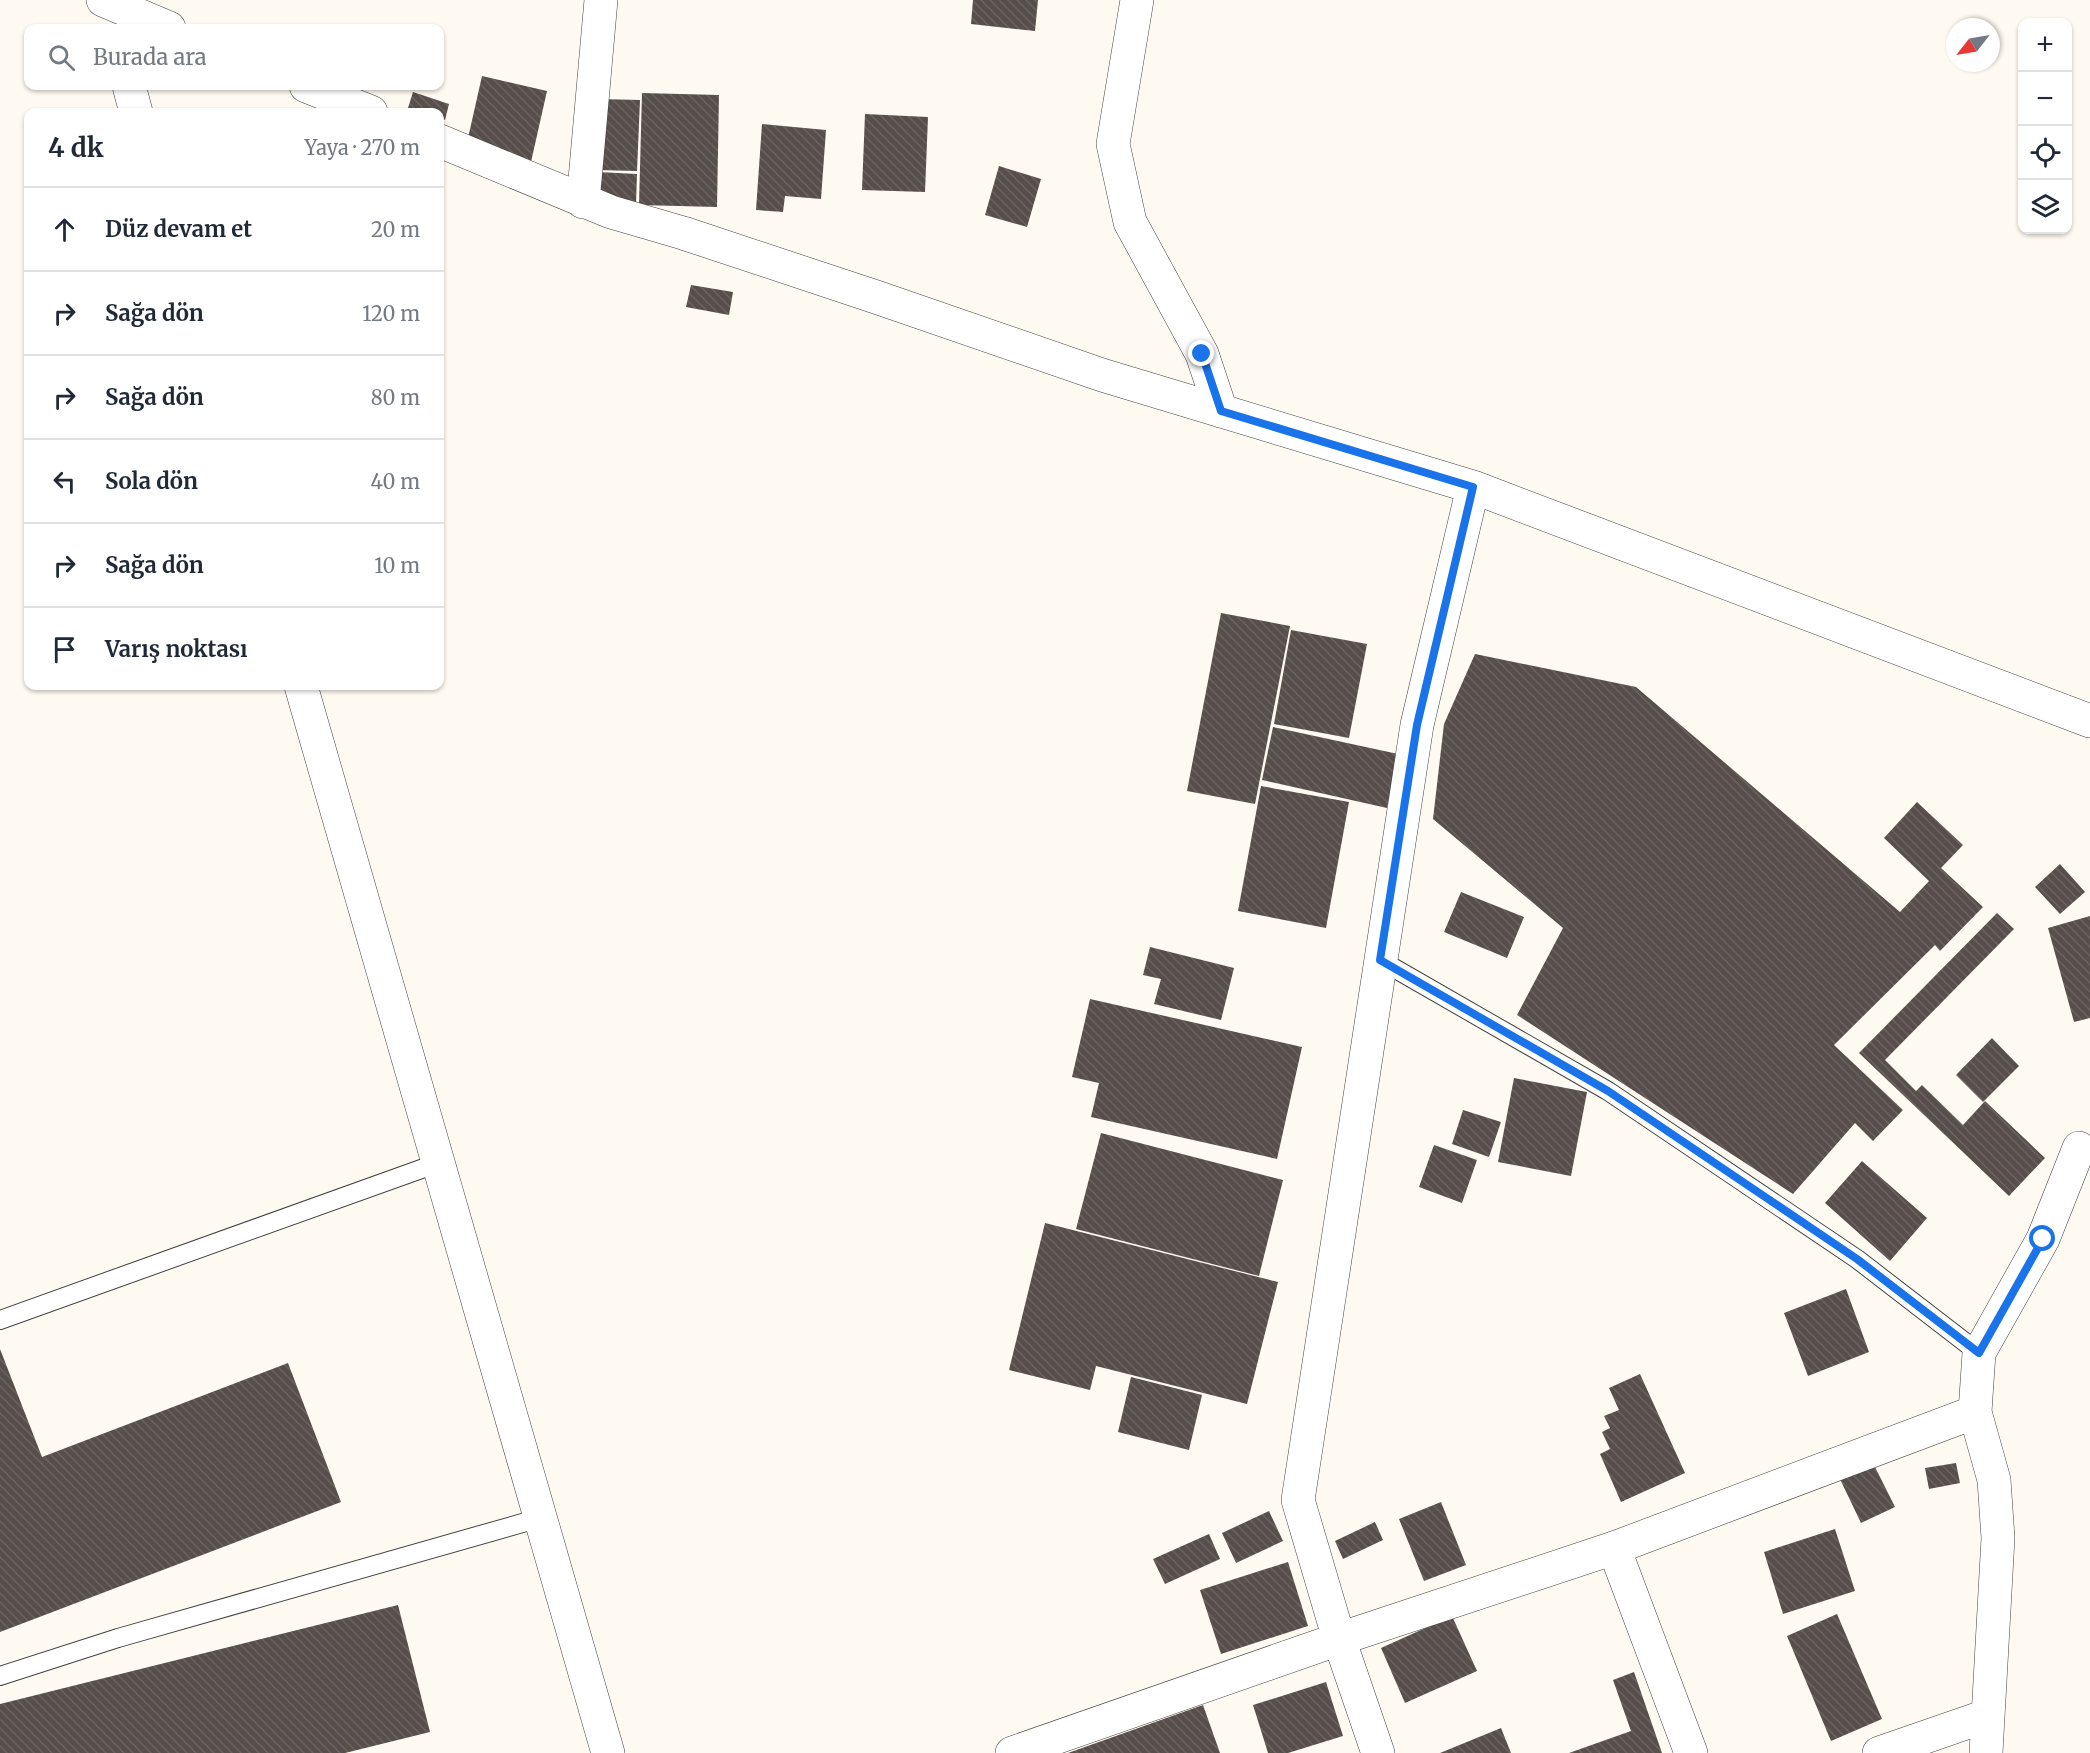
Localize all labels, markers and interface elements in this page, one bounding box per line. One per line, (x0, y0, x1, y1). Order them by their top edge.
north arrow (1946, 18, 2000, 72)
map controls (2018, 18, 2072, 234)
button: + (2018, 18, 2072, 72)
search box (24, 24, 444, 90)
icon: search (45, 41, 78, 74)
text: Burada ara (93, 43, 207, 71)
button: − (2018, 72, 2072, 126)
button: locate (2018, 126, 2072, 180)
text: 4 dk (48, 131, 104, 164)
text: Yaya · 270 m (305, 135, 420, 160)
button: layers (2018, 180, 2072, 234)
icon: ahead (48, 213, 81, 246)
text: Düz devam et (105, 215, 252, 243)
text: 20 m (371, 217, 420, 242)
icon: right (48, 297, 81, 330)
text: Sağa dön (105, 299, 204, 327)
text: 120 m (362, 301, 420, 326)
route end (1188, 340, 1214, 366)
icon: right (48, 381, 81, 414)
text: Sağa dön (105, 383, 204, 411)
text: 80 m (371, 385, 420, 410)
icon: left (48, 465, 81, 498)
text: Sola dön (105, 467, 198, 495)
text: 40 m (370, 469, 420, 494)
icon: right (48, 549, 81, 582)
text: Sağa dön (105, 551, 204, 579)
text: 10 m (374, 553, 420, 578)
icon: arrive (48, 633, 81, 666)
text: Varış noktası (105, 635, 247, 663)
route start (2029, 1225, 2055, 1251)

